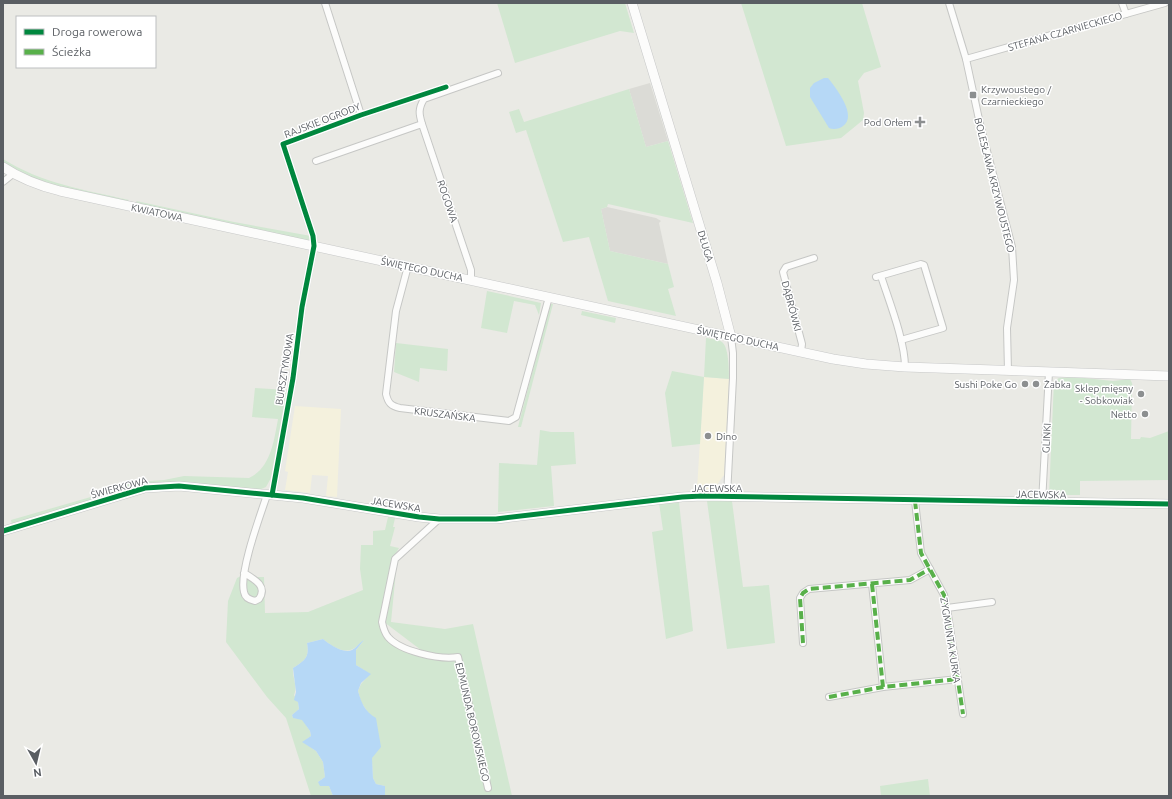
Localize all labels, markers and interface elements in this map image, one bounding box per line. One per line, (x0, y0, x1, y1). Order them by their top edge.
street label: STEFANA CZARNIECKIEGO (1007, 10, 1124, 53)
legend (16, 16, 156, 68)
text: Droga rowerowa (52, 25, 142, 38)
text: Ścieżka (52, 45, 91, 58)
place label: Krzywoustego / Czarnieckiego (981, 84, 1051, 107)
marker: Krzywoustego / Czarnieckiego (968, 90, 978, 100)
street label: RAJSKIE OGRODY (282, 101, 362, 140)
place label: Pod Orłem (864, 117, 912, 128)
marker: Pod Orłem (915, 117, 925, 127)
street label: BOLESŁAWA KRZYWOUSTEGO (972, 117, 1017, 254)
street label: ROGOWA (435, 179, 460, 224)
street label: KWIATOWA (130, 202, 184, 223)
street label: DŁUGA (696, 229, 716, 264)
street label: ŚWIĘTEGO DUCHA (380, 254, 465, 284)
street label: DĄBRÓWKI (780, 279, 804, 333)
street label: ŚWIĘTEGO DUCHA (696, 323, 781, 353)
street label: BURSZTYNOWA (273, 332, 296, 406)
place label: Sushi Poke Go (954, 379, 1017, 390)
marker: Sushi Poke Go (1020, 379, 1030, 389)
marker: Żabka (1031, 379, 1041, 389)
place label: Żabka (1044, 379, 1071, 390)
place label: Sklep mięsny - Sobkowiak (1075, 383, 1133, 406)
marker: Sklep mięsny - Sobkowiak (1136, 389, 1146, 399)
street label: KRUSZAŃSKA (413, 404, 477, 424)
place label: Netto (1111, 409, 1137, 420)
marker: Netto (1140, 409, 1150, 419)
street label: GLINKI (1040, 423, 1053, 453)
marker: Dino (703, 431, 713, 441)
place label: Dino (716, 431, 737, 442)
street label: ŚWIERKOWA (89, 474, 149, 500)
street label: JACEWSKA (692, 483, 743, 494)
street label: JACEWSKA (1016, 489, 1067, 500)
street label: JACEWSKA (370, 495, 422, 514)
street label: ZYGMUNTA KURKA (938, 597, 963, 684)
street label: EDMUNDA BOROWSKIEGO (453, 661, 492, 783)
north arrow (16, 743, 56, 783)
text: N (32, 766, 42, 779)

